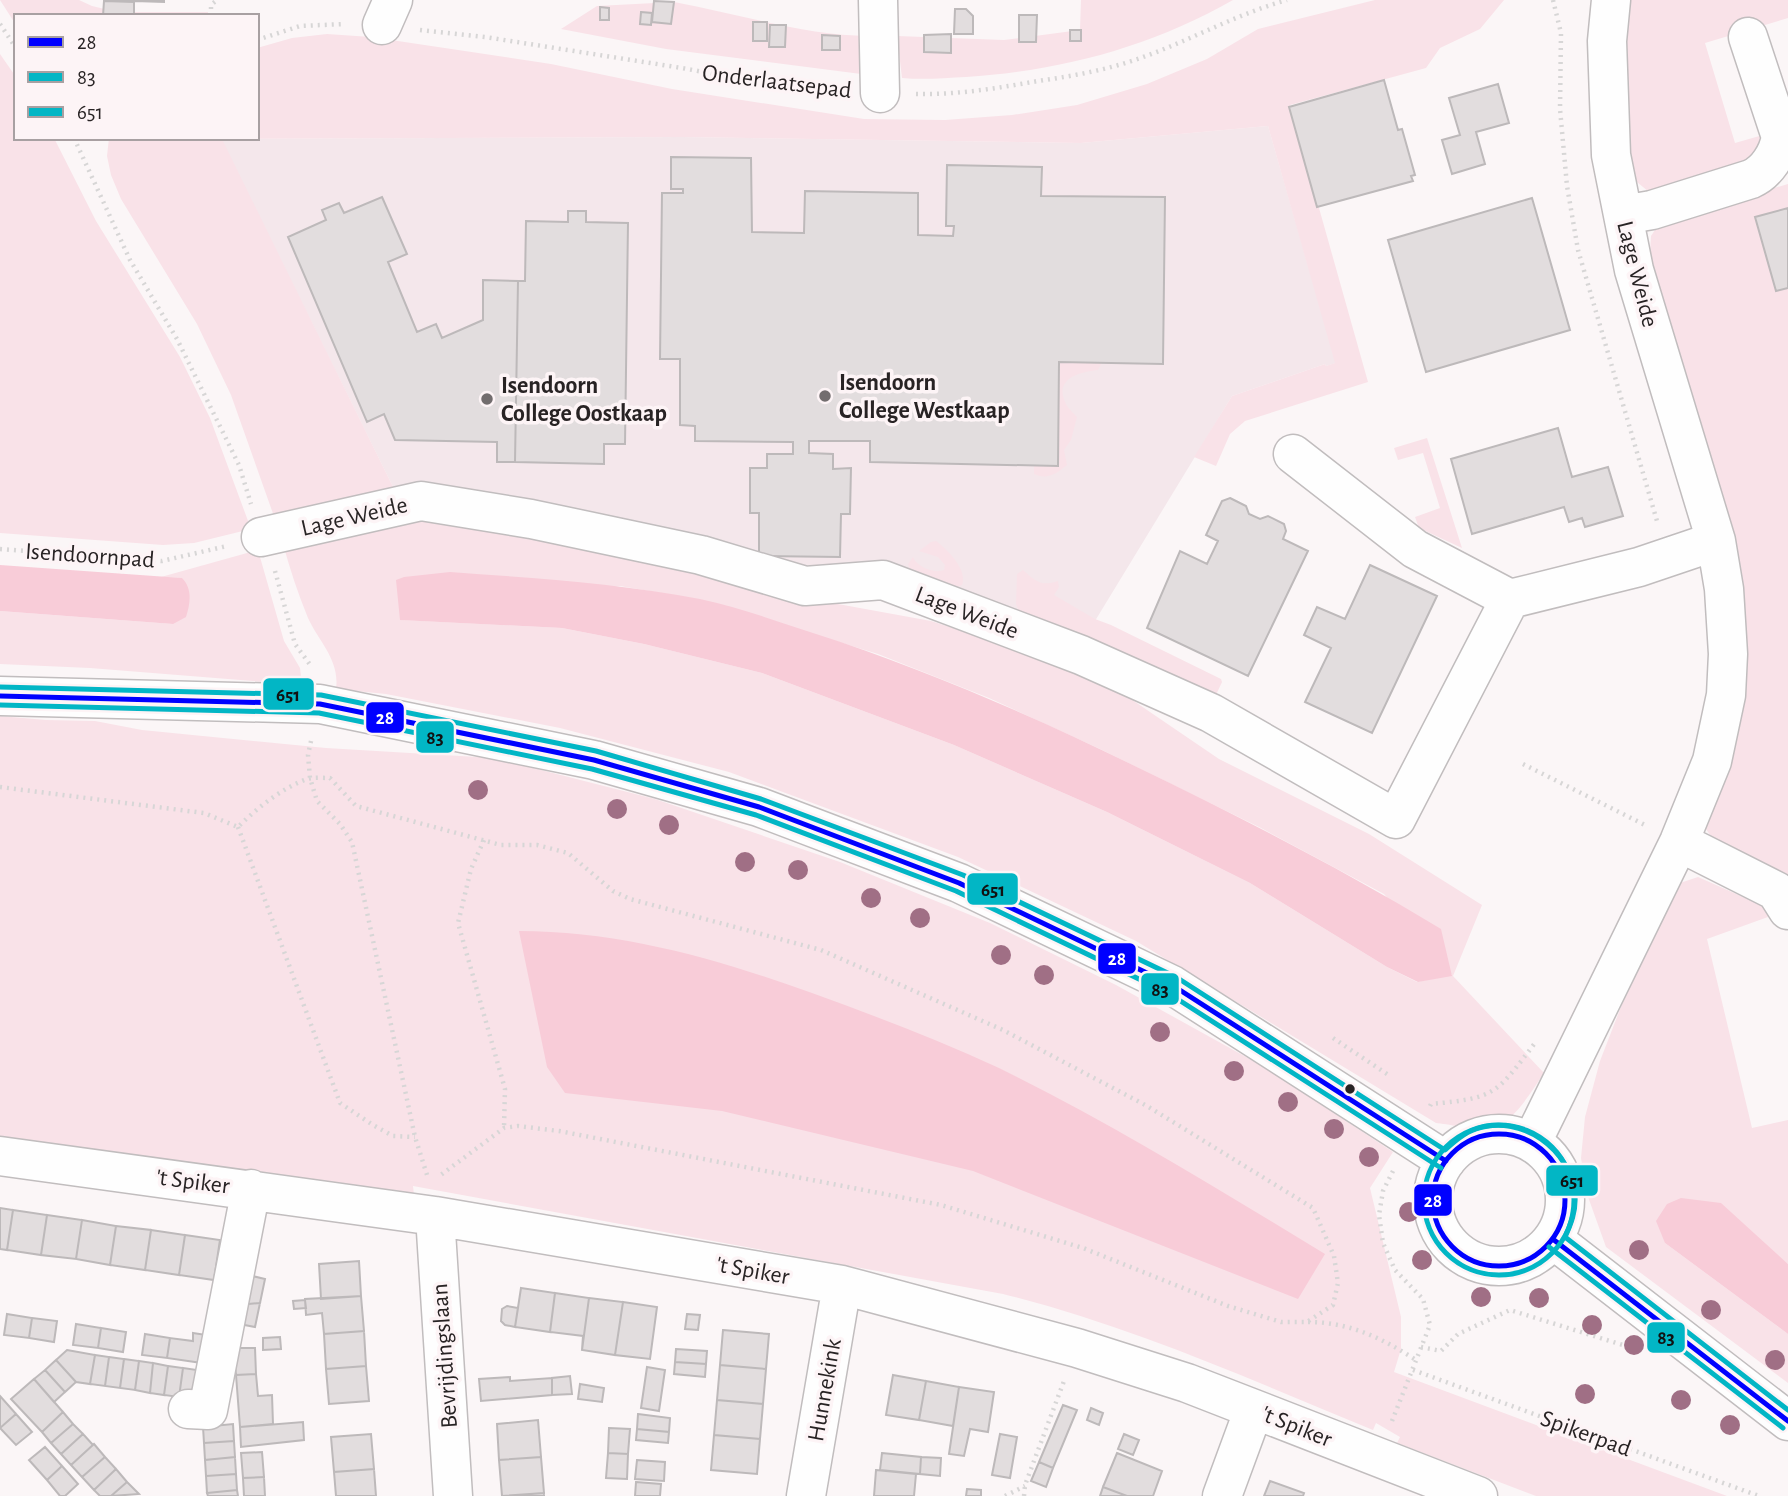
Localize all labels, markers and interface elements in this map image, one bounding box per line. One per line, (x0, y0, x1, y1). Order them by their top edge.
legend (14, 14, 259, 140)
text: 28 (77, 32, 97, 53)
street label: Onderlaatsepad (701, 61, 853, 103)
text: 83 (77, 67, 96, 88)
text: 651 (77, 102, 103, 123)
street label: Lage Weide (1612, 219, 1662, 330)
place label: Isendoorn College Westkaap (839, 371, 1010, 423)
place label: Isendoorn College Oostkaap (501, 374, 667, 426)
marker: Isendoorn College Westkaap (817, 388, 833, 404)
marker: Isendoorn College Oostkaap (479, 391, 495, 407)
street label: Lage Weide (299, 493, 410, 541)
street label: Isendoornpad (24, 539, 156, 572)
street label: Lage Weide (912, 582, 1022, 644)
line badge: 651 (262, 677, 315, 711)
text: 651 (276, 686, 300, 705)
line badge: 28 (365, 701, 405, 734)
text: 28 (376, 709, 394, 728)
line badge: 83 (415, 720, 455, 754)
text: 83 (426, 729, 444, 748)
line badge: 651 (966, 872, 1019, 906)
text: 651 (981, 881, 1005, 900)
line badge: 28 (1097, 942, 1137, 975)
text: 28 (1108, 950, 1126, 969)
line badge: 83 (1140, 972, 1180, 1006)
text: 83 (1151, 981, 1169, 1000)
unlabelled marker (1343, 1082, 1357, 1096)
line badge: 651 (1545, 1164, 1599, 1197)
street label: 't Spiker (155, 1166, 231, 1198)
text: 651 (1560, 1172, 1584, 1191)
line badge: 28 (1413, 1183, 1453, 1217)
text: 28 (1424, 1192, 1442, 1211)
street label: 't Spiker (714, 1253, 792, 1289)
street label: Bevrijdingslaan (428, 1283, 462, 1429)
line badge: 83 (1646, 1321, 1686, 1354)
text: 83 (1657, 1329, 1675, 1348)
street label: Hunnekink (804, 1337, 846, 1443)
street label: 't Spiker (1258, 1402, 1336, 1452)
street label: Spikerpad (1537, 1407, 1634, 1461)

